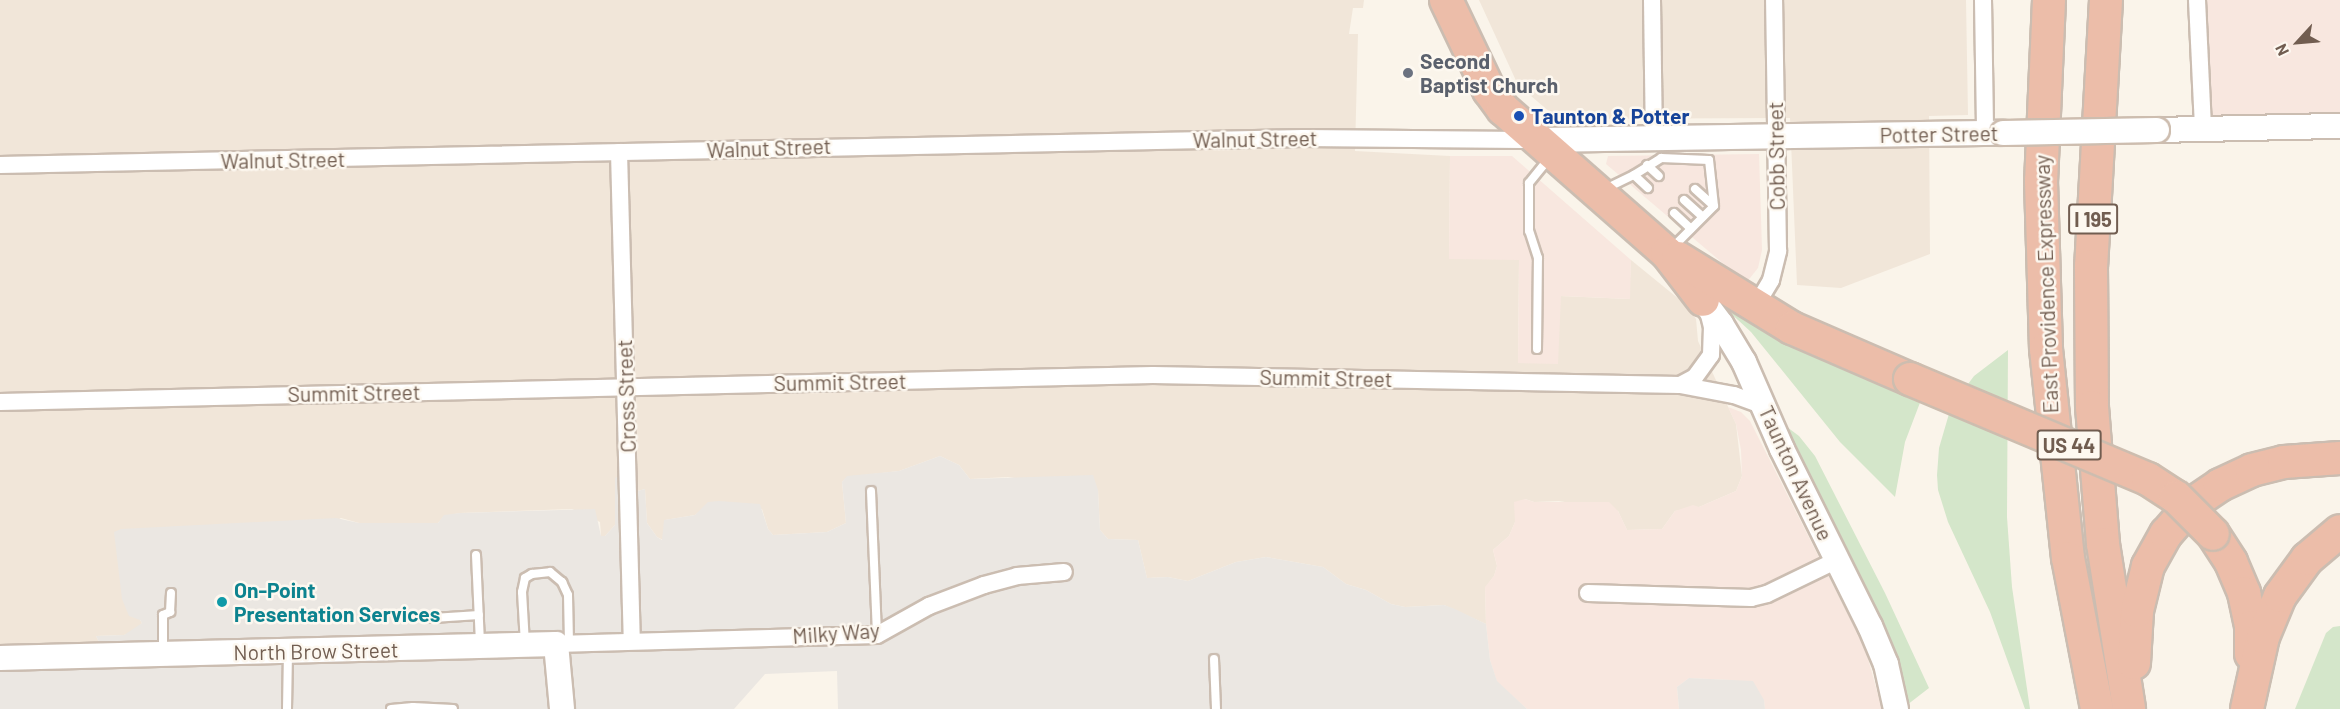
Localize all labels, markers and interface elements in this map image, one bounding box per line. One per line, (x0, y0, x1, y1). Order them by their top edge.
north arrow (2268, 12, 2328, 72)
text: N (2271, 41, 2292, 59)
place label: Second Baptist Church (1420, 48, 1558, 98)
marker: Second Baptist Church (1401, 66, 1415, 80)
street label: Cobb Street (1762, 101, 1790, 211)
place label: Taunton & Potter (1531, 103, 1689, 129)
marker: Taunton & Potter (1512, 109, 1526, 123)
street label: Potter Street (1879, 120, 1999, 148)
street label: Walnut Street (1192, 125, 1318, 153)
street label: Walnut Street (706, 133, 832, 163)
street label: Walnut Street (220, 146, 346, 174)
street label: East Providence Expressway (2029, 154, 2063, 414)
road number: I 195 (2068, 202, 2118, 236)
street label: Cross Street (611, 339, 641, 453)
street label: Summit Street (1259, 364, 1393, 392)
street label: Summit Street (773, 368, 907, 396)
street label: Summit Street (287, 379, 421, 407)
street label: Taunton Avenue (1754, 402, 1838, 544)
road number: US 44 (2036, 428, 2102, 462)
place label: On-Point Presentation Services (234, 577, 440, 627)
marker: On-Point Presentation Services (215, 595, 229, 609)
street label: Milky Way (792, 617, 880, 649)
street label: North Brow Street (233, 637, 399, 665)

